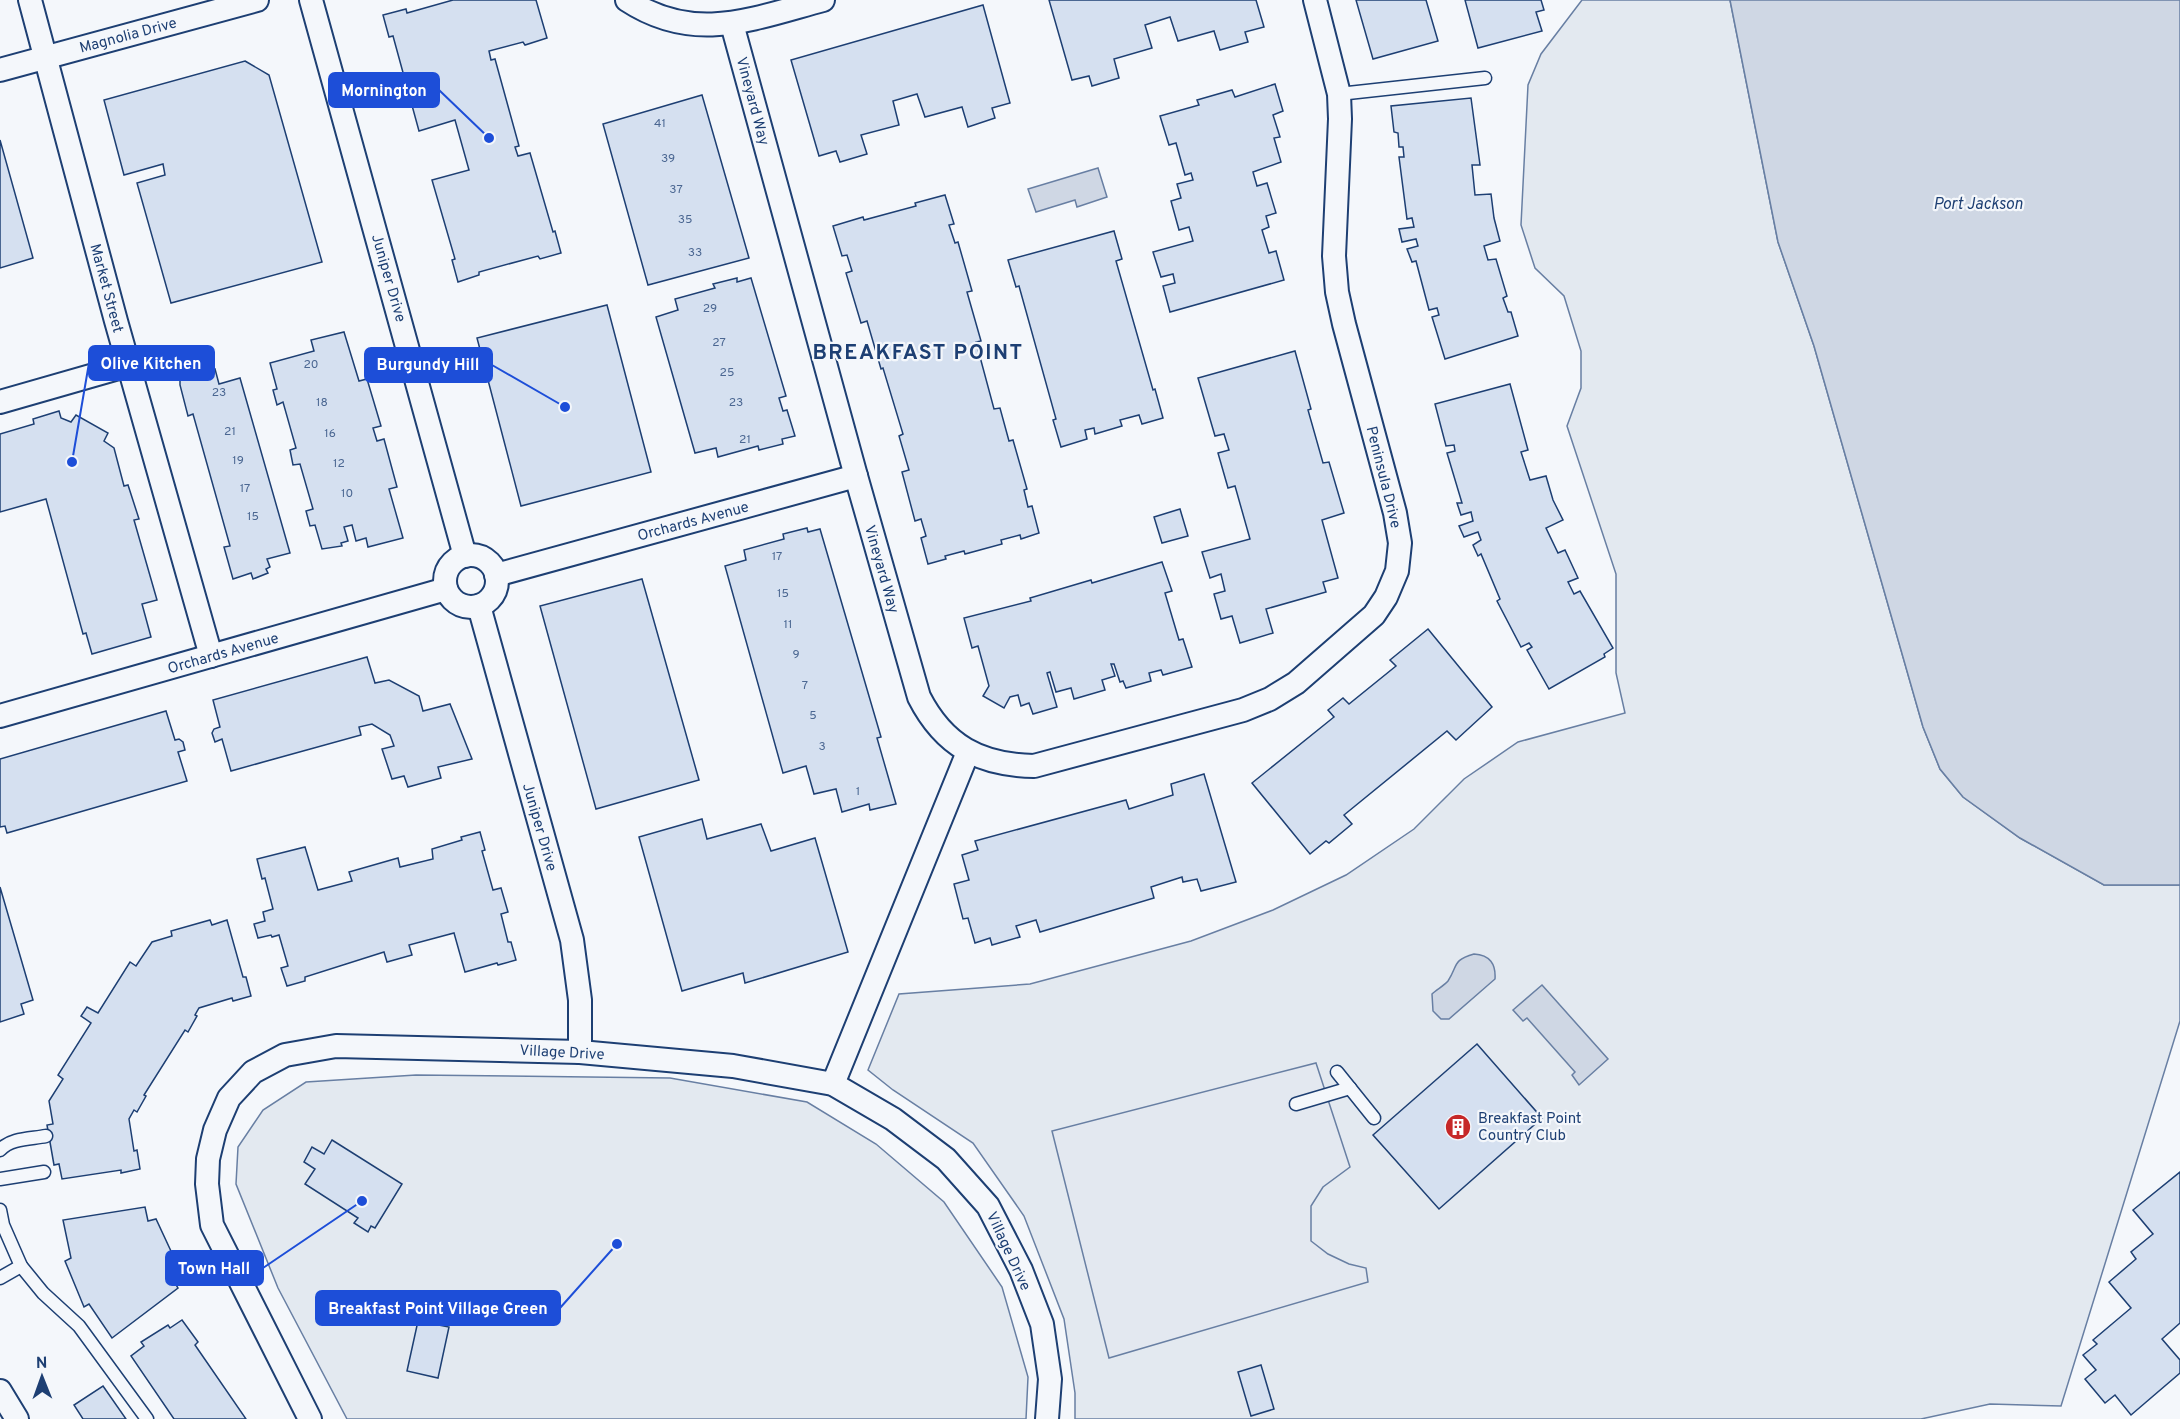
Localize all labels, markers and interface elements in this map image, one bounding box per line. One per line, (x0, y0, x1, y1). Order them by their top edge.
street label: Magnolia Drive (78, 14, 179, 59)
street label: Vineyard Way (731, 55, 773, 148)
callout: Mornington (329, 73, 439, 107)
text: Mornington (341, 82, 427, 102)
house number: 41 (654, 116, 666, 132)
house number: 39 (661, 151, 675, 167)
house number: 37 (669, 182, 683, 198)
water label: Port Jackson (1933, 195, 2023, 215)
house number: 35 (678, 212, 692, 228)
street label: Juniper Drive (366, 232, 409, 325)
street label: Market Street (85, 242, 127, 335)
house number: 33 (688, 245, 702, 261)
house number: 29 (703, 301, 717, 317)
house number: 27 (712, 335, 726, 351)
district label: BREAKFAST POINT (812, 340, 1024, 367)
callout: Olive Kitchen (89, 346, 214, 380)
callout: Burgundy Hill (365, 348, 492, 382)
text: Olive Kitchen (100, 355, 202, 375)
text: Burgundy Hill (377, 356, 479, 376)
house number: 20 (303, 357, 319, 373)
house number: 25 (720, 365, 734, 381)
house number: 23 (212, 385, 226, 401)
house number: 18 (316, 395, 328, 411)
house number: 23 (729, 395, 743, 411)
house number: 21 (224, 424, 236, 440)
street label: Peninsula Drive (1361, 424, 1404, 530)
house number: 16 (324, 426, 336, 442)
house number: 21 (739, 432, 751, 448)
house number: 19 (232, 453, 244, 469)
house number: 12 (333, 456, 345, 472)
house number: 17 (240, 481, 250, 497)
house number: 10 (341, 486, 353, 502)
street label: Orchards Avenue (636, 498, 751, 546)
house number: 15 (247, 509, 259, 525)
street label: Vineyard Way (859, 523, 902, 616)
house number: 17 (772, 549, 782, 565)
house number: 15 (777, 586, 789, 602)
house number: 11 (784, 617, 792, 633)
street label: Orchards Avenue (166, 630, 281, 679)
house number: 9 (792, 647, 800, 663)
house number: 7 (802, 678, 808, 694)
house number: 5 (809, 708, 817, 724)
house number: 3 (818, 739, 826, 755)
street label: Juniper Drive (517, 781, 560, 874)
house number: 1 (856, 784, 860, 800)
street label: Village Drive (519, 1042, 605, 1065)
place label: Breakfast Point Country Club (1478, 1110, 1582, 1146)
building icon: Breakfast Point Country Club (1443, 1112, 1473, 1142)
street label: Village Drive (981, 1209, 1034, 1294)
callout: Town Hall (166, 1251, 263, 1285)
text: Town Hall (178, 1260, 250, 1280)
callout: Breakfast Point Village Green (316, 1291, 560, 1325)
text: Breakfast Point Village Green (328, 1300, 548, 1320)
north arrow (12, 1347, 72, 1407)
text: N (36, 1354, 48, 1374)

